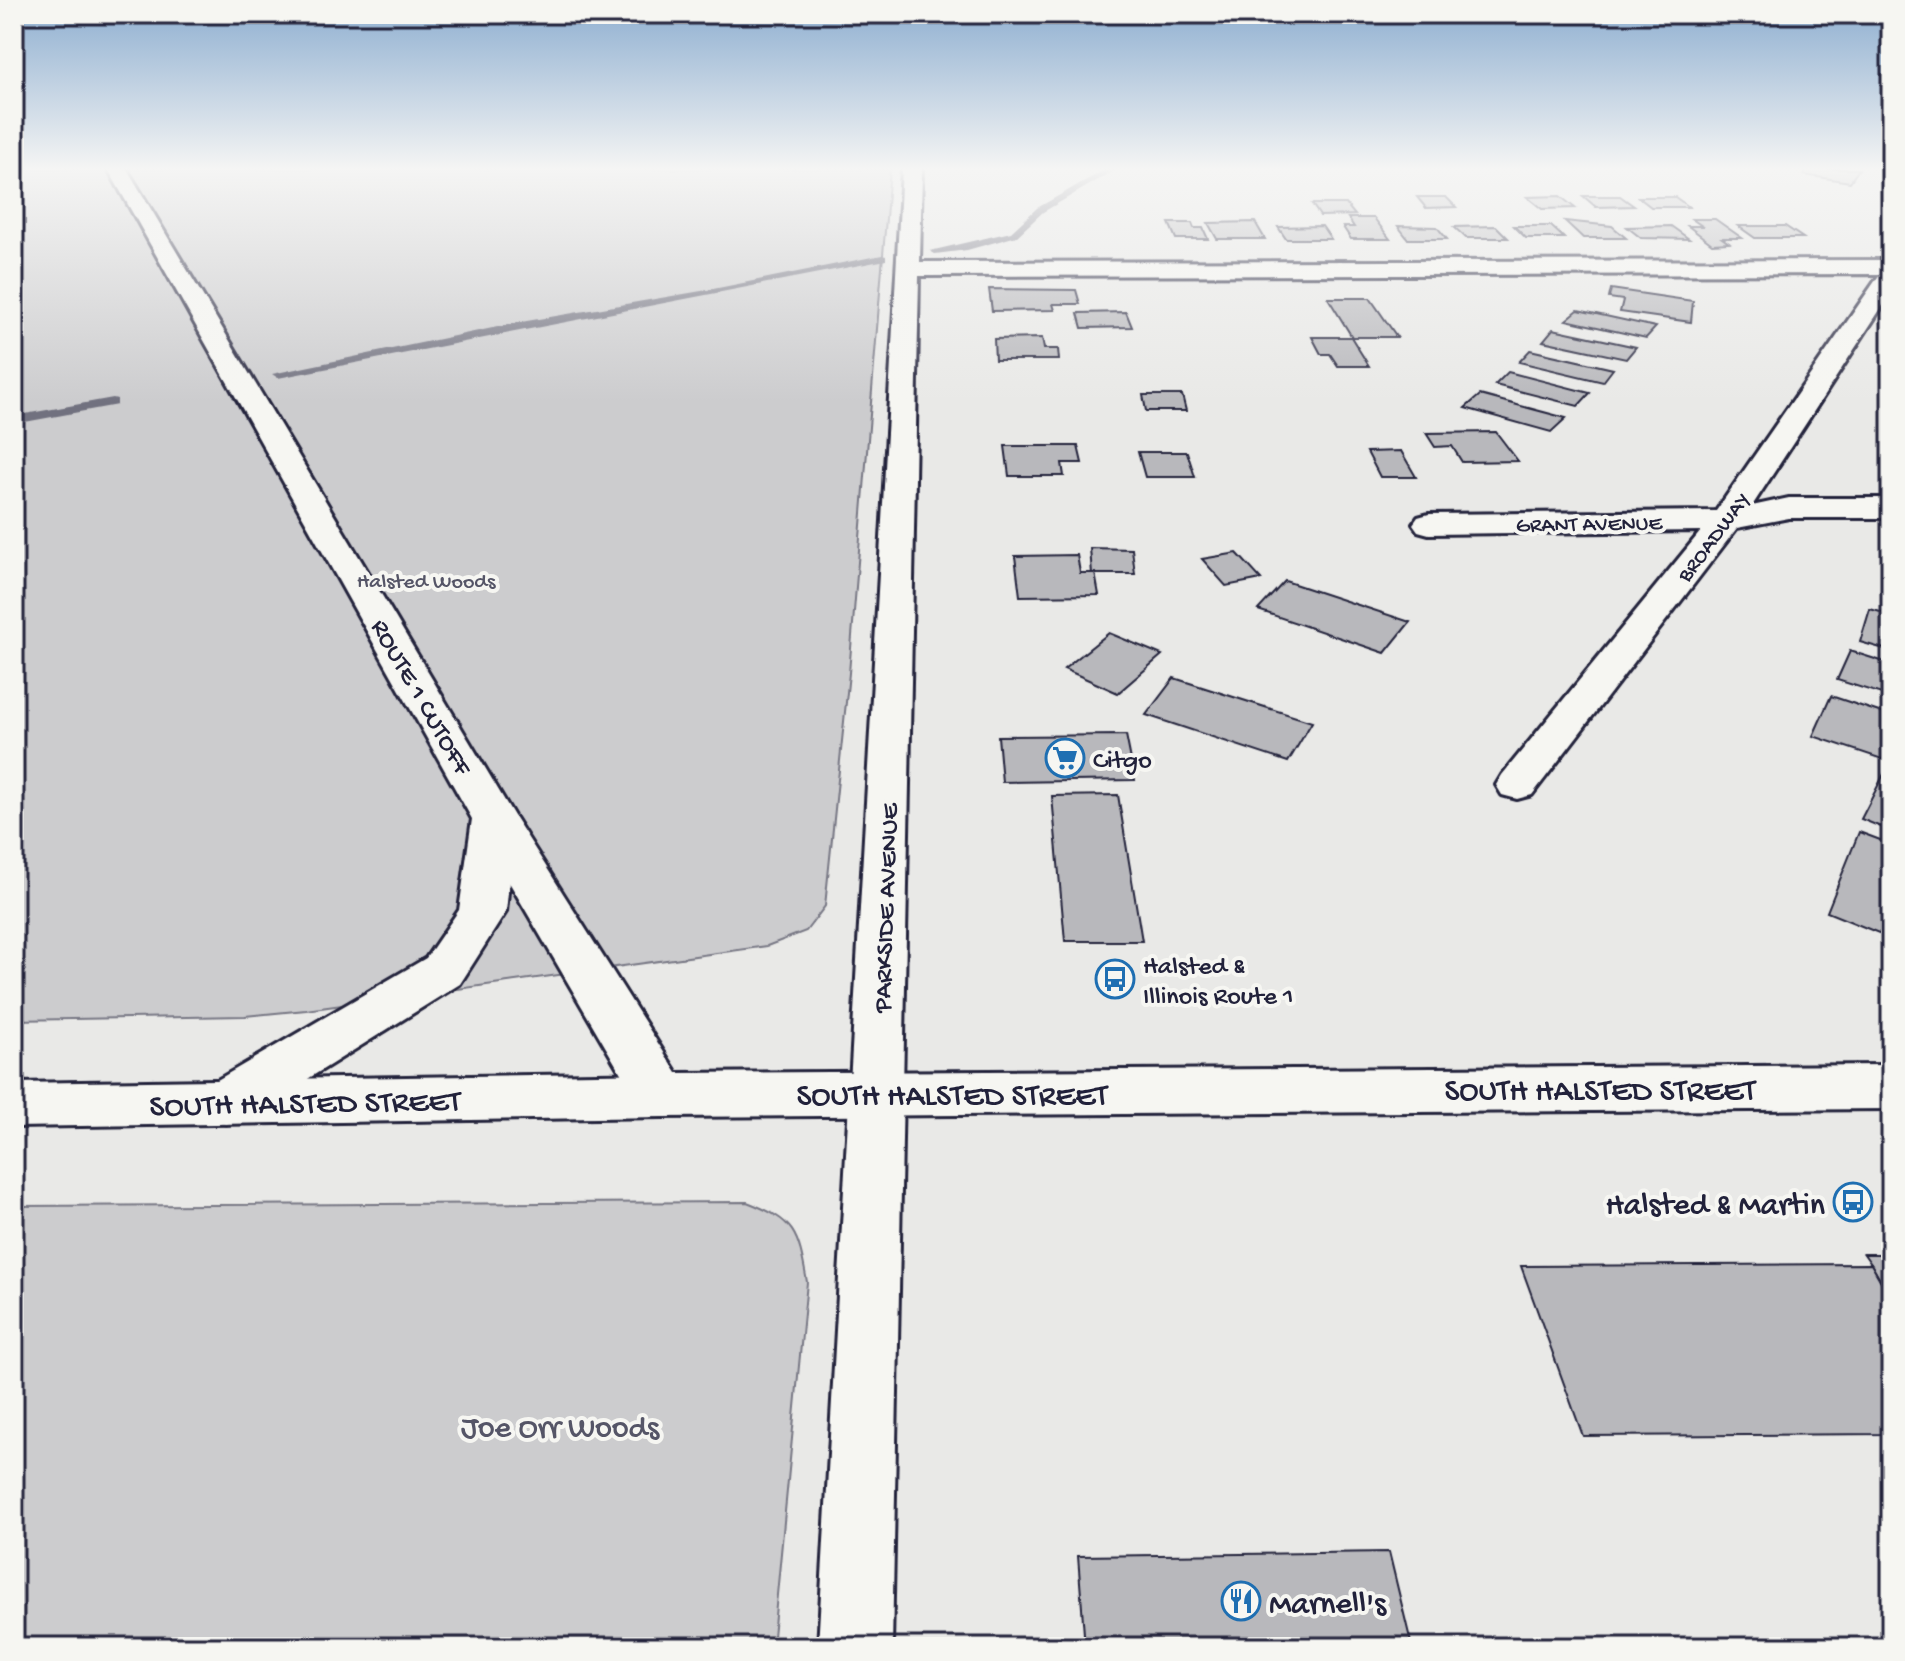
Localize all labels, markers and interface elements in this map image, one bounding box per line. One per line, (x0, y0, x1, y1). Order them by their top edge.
street label: BROADWAY (1673, 489, 1757, 589)
street label: GRANT AVENUE (1516, 512, 1664, 540)
park label: Halsted Woods (357, 570, 496, 596)
street label: ROUTE 1 CUTOFF (362, 615, 477, 783)
supermarket icon: Citgo (1044, 737, 1086, 779)
place label: Citgo (1093, 747, 1152, 778)
street label: PARKSIDE AVENUE (869, 802, 908, 1014)
place label: Halsted & Illinois Route 1 (1143, 953, 1294, 1014)
bus stop icon: Halsted & Illinois Route 1 (1094, 958, 1136, 1000)
street label: SOUTH HALSTED STREET (1444, 1074, 1757, 1112)
street label: SOUTH HALSTED STREET (796, 1079, 1109, 1117)
street label: SOUTH HALSTED STREET (149, 1084, 463, 1128)
bus stop icon: Halsted & Martin (1832, 1181, 1874, 1223)
place label: Halsted & Martin (1605, 1188, 1825, 1226)
park label: Joe Orr Woods (461, 1411, 660, 1449)
restaurant icon: Marnell's (1220, 1580, 1262, 1622)
place label: Marnell's (1269, 1587, 1387, 1625)

